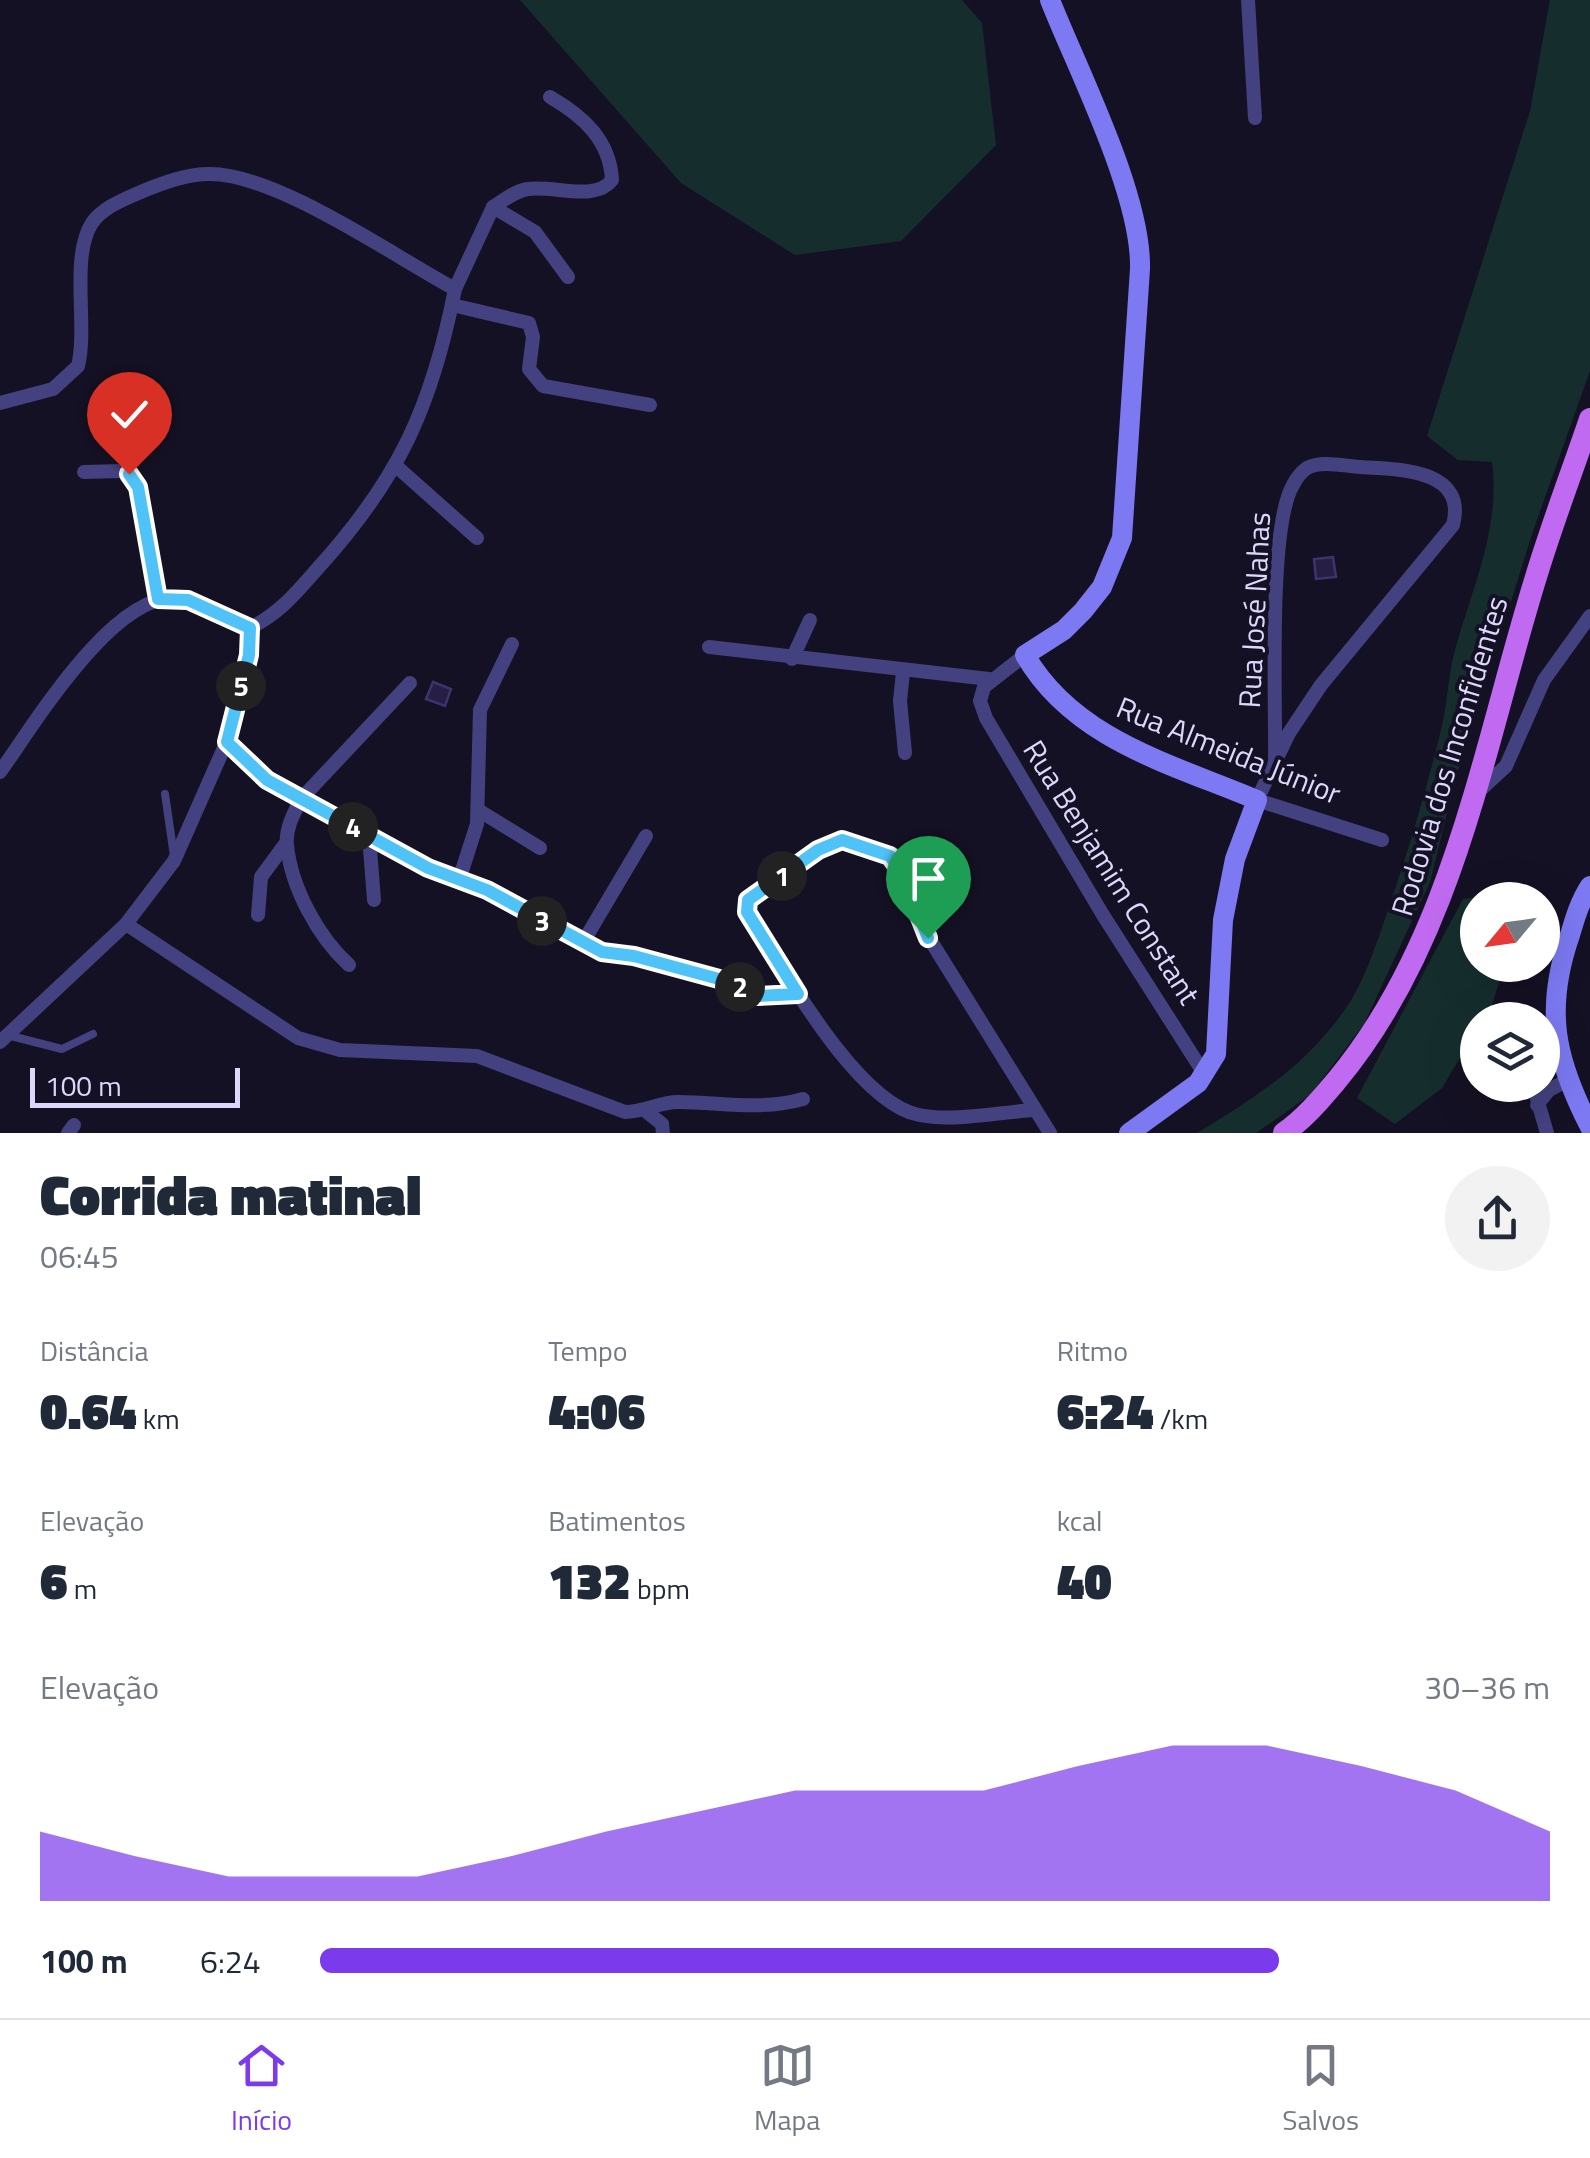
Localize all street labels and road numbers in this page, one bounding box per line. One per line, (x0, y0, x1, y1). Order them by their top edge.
street label: Rua José Nahas (1226, 511, 1282, 709)
street label: Rodovia dos Inconfidentes (1378, 591, 1520, 921)
street label: Rua Almeida Júnior (1110, 684, 1348, 816)
street label: Rua Benjamim Constant (1012, 731, 1212, 1014)

